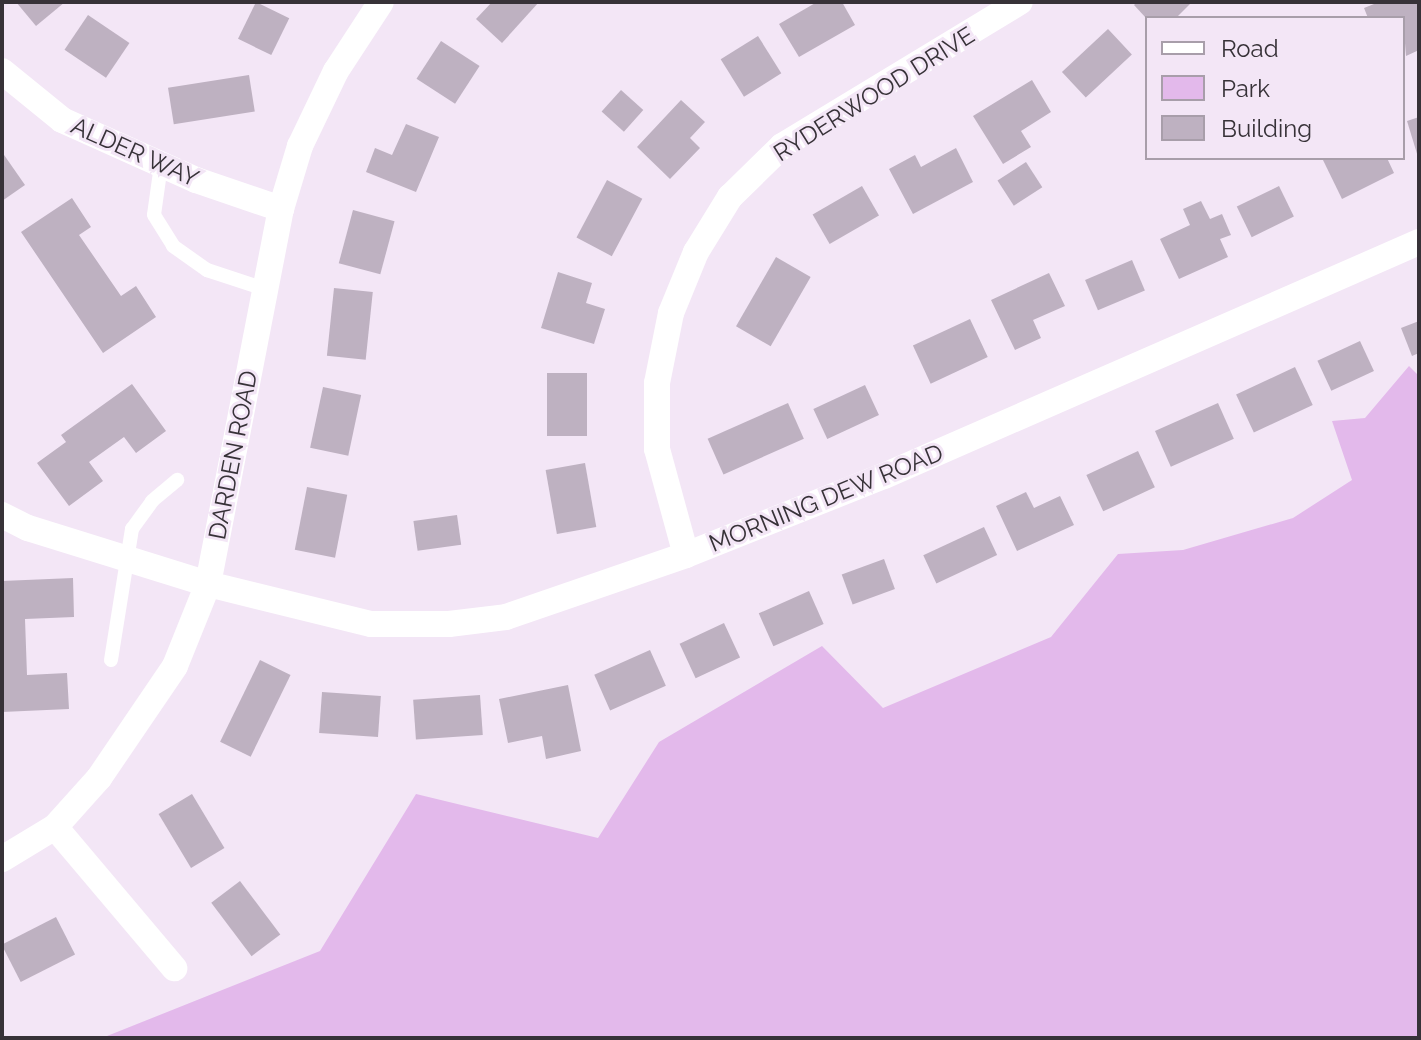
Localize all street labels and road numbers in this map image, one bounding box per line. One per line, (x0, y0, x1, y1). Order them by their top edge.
street label: RYDERWOOD DRIVE (768, 21, 980, 167)
street label: ALDER WAY (66, 111, 204, 193)
street label: DARDEN ROAD (203, 368, 263, 542)
street label: MORNING DEW ROAD (704, 438, 948, 558)

